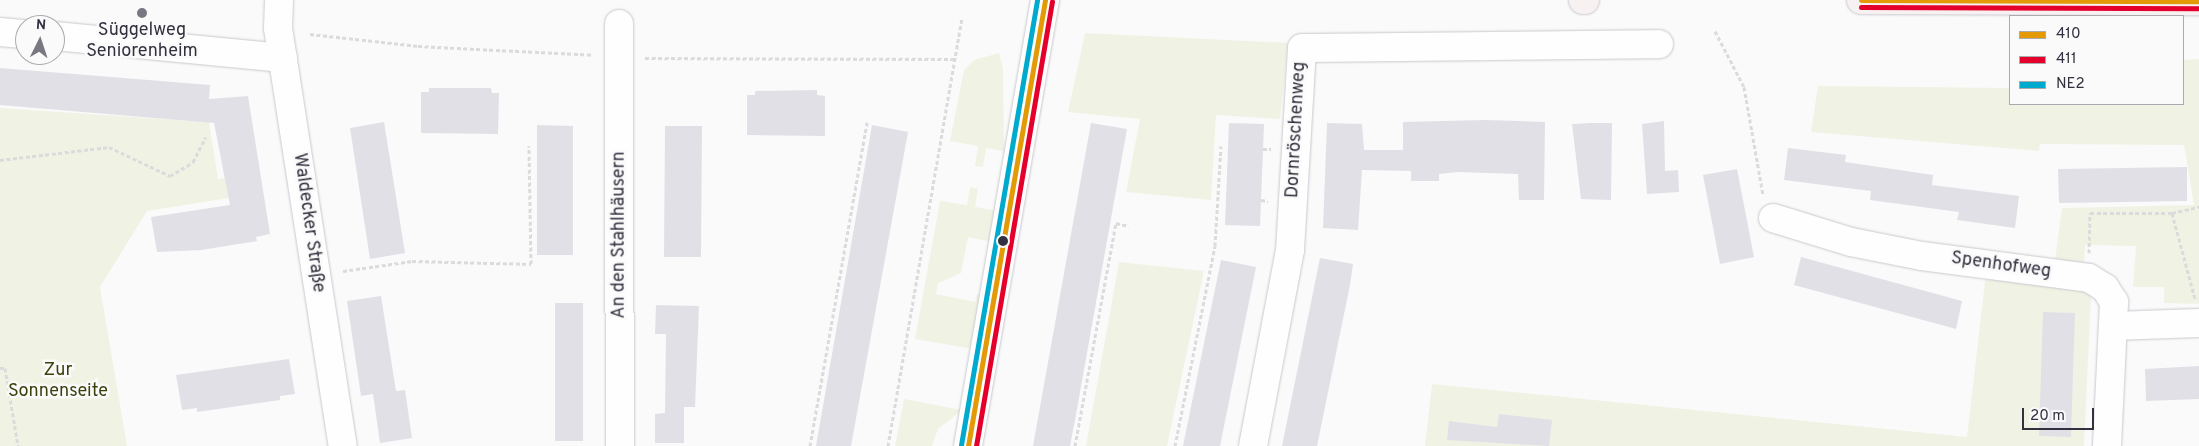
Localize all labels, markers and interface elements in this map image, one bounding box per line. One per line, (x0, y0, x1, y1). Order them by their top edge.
marker: Süggelweg Seniorenheim (136, 7, 148, 19)
north arrow (15, 15, 65, 65)
legend (2009, 15, 2184, 105)
text: N (35, 17, 47, 34)
place label: Süggelweg Seniorenheim (86, 21, 198, 64)
text: 410 (2056, 25, 2081, 44)
text: 411 (2056, 50, 2077, 69)
street label: Dornröschenweg (1283, 61, 1311, 199)
text: NE2 (2056, 75, 2085, 94)
street label: An den Stahlhäusern (609, 151, 631, 319)
street label: Waldecker Straße (288, 152, 328, 294)
unlabelled marker (998, 236, 1008, 246)
street label: Spenhofweg (1950, 248, 2052, 284)
park label: Zur Sonnenseite (8, 361, 108, 404)
scale bar (2024, 398, 2096, 430)
text: 20 m (2030, 407, 2065, 426)

